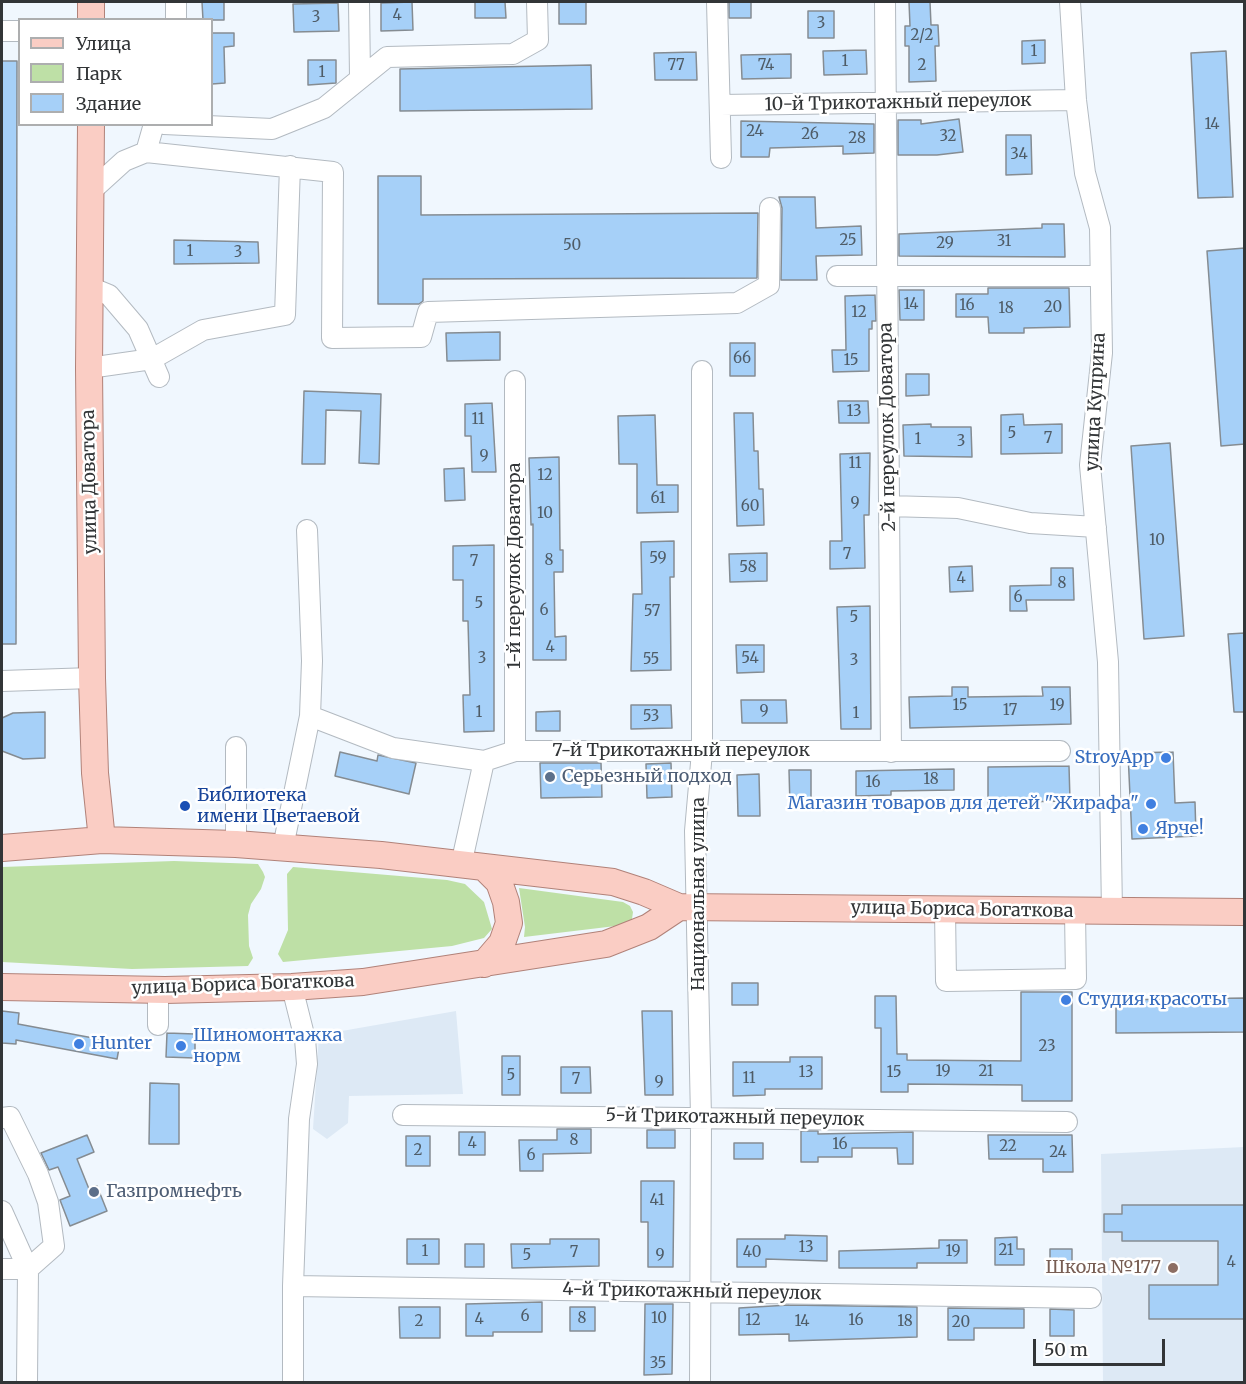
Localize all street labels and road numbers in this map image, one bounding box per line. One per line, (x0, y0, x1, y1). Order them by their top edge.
street label: 10-й Трикотажный переулок (764, 90, 1032, 116)
street label: 2-й переулок Доватора (875, 322, 901, 532)
street label: улица Куприна (1082, 332, 1110, 472)
street label: улица Доватора (78, 409, 102, 555)
street label: 1-й переулок Доватора (504, 463, 526, 669)
street label: 7-й Трикотажный переулок (552, 740, 810, 762)
street label: Национальная улица (688, 797, 710, 991)
street label: улица Бориса Богаткова (850, 897, 1074, 923)
street label: улица Бориса Богаткова (131, 970, 355, 1000)
street label: 5-й Трикотажный переулок (605, 1105, 865, 1131)
street label: 4-й Трикотажный переулок (562, 1279, 822, 1305)

